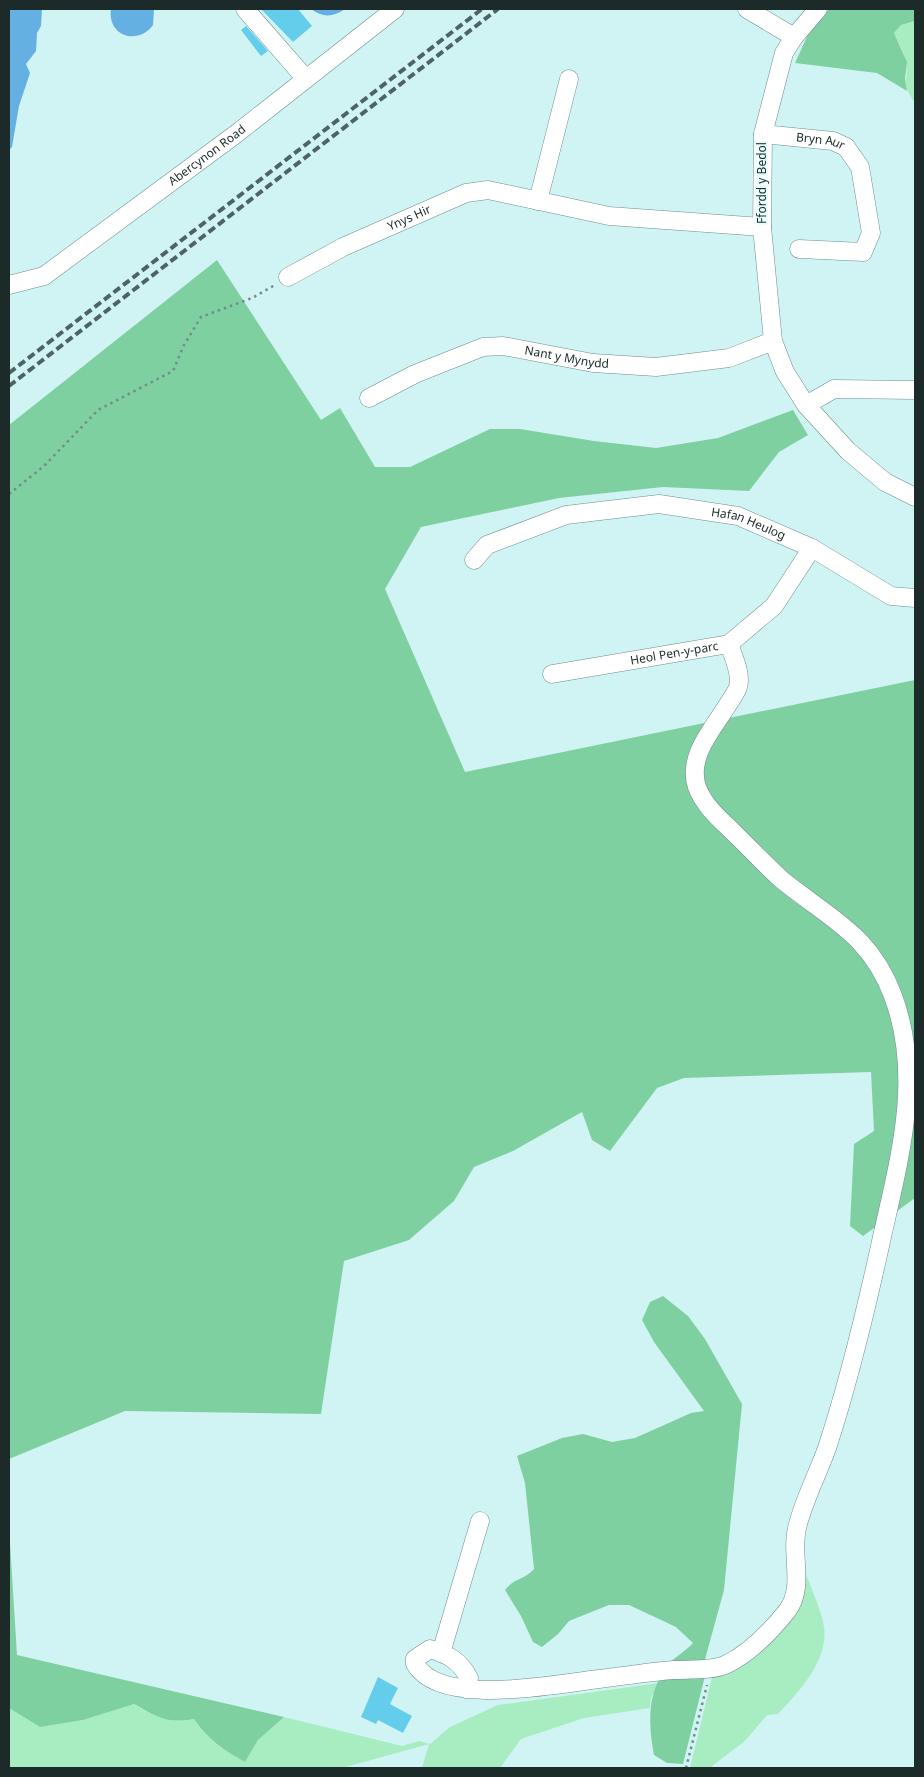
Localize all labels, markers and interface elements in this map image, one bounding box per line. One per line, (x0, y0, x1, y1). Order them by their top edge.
street label: Abercynon Road (165, 121, 249, 189)
street label: Bryn Aur (795, 128, 848, 153)
street label: Ffordd y Bedol (753, 142, 770, 224)
street label: Ynys Hir (385, 200, 433, 234)
street label: Nant y Mynydd (523, 341, 610, 372)
street label: Hafan Heulog (710, 503, 788, 544)
street label: Heol Pen-y-parc (629, 637, 720, 669)

